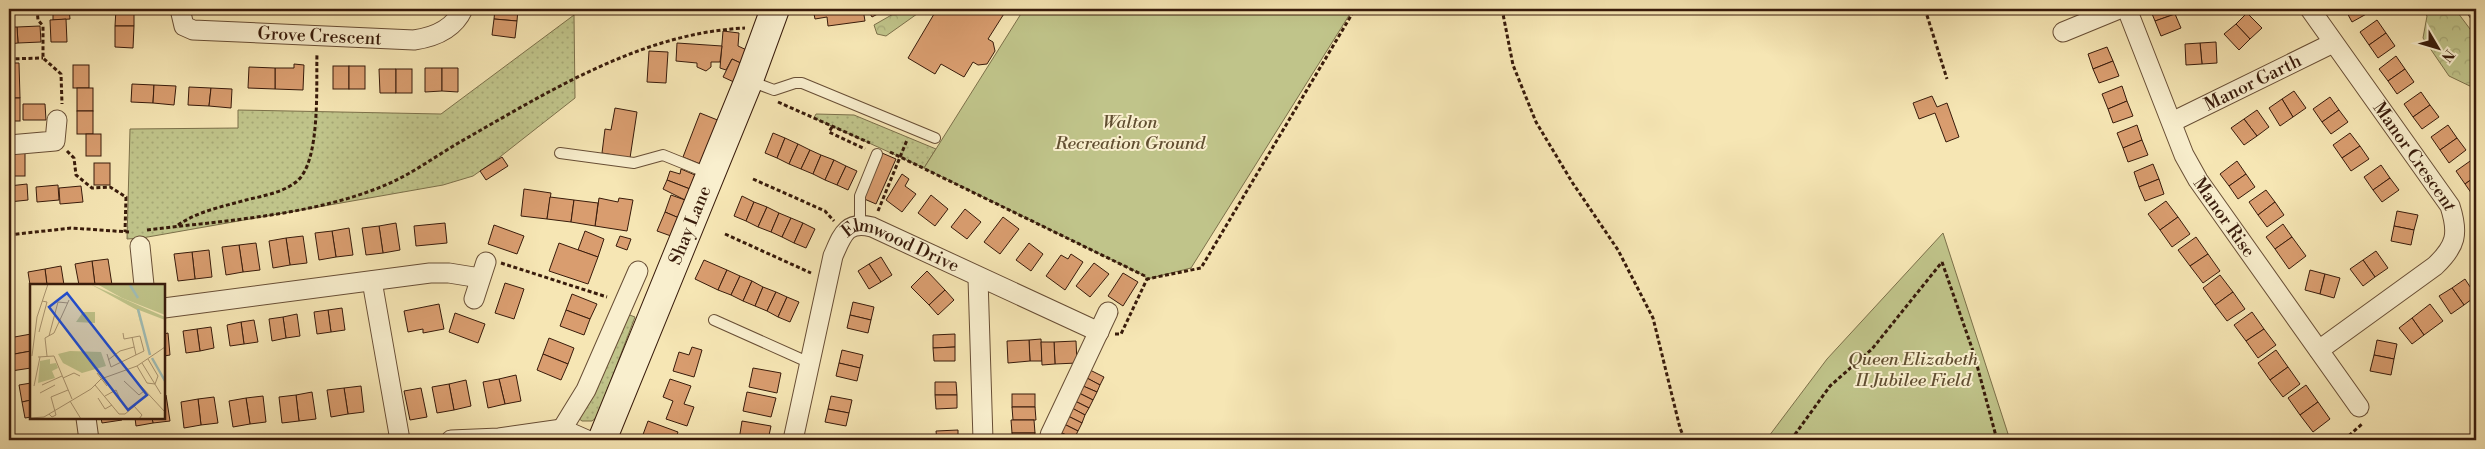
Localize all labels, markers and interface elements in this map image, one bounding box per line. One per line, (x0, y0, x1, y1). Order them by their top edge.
street label: Grove Crescent (257, 21, 383, 50)
north arrow (2412, 22, 2462, 72)
text: N (2437, 45, 2458, 65)
street label: Manor Garth (2200, 49, 2305, 116)
street label: Manor Crescent (2368, 97, 2462, 214)
park label: Walton Recreation Ground (1054, 111, 1206, 155)
street label: Manor Rise (2188, 173, 2261, 262)
street label: Shay Lane (663, 182, 716, 268)
street label: Elmwood Drive (836, 213, 963, 277)
inset map (30, 284, 165, 419)
park label: Queen Elizabeth II Jubilee Field (1848, 348, 1979, 392)

